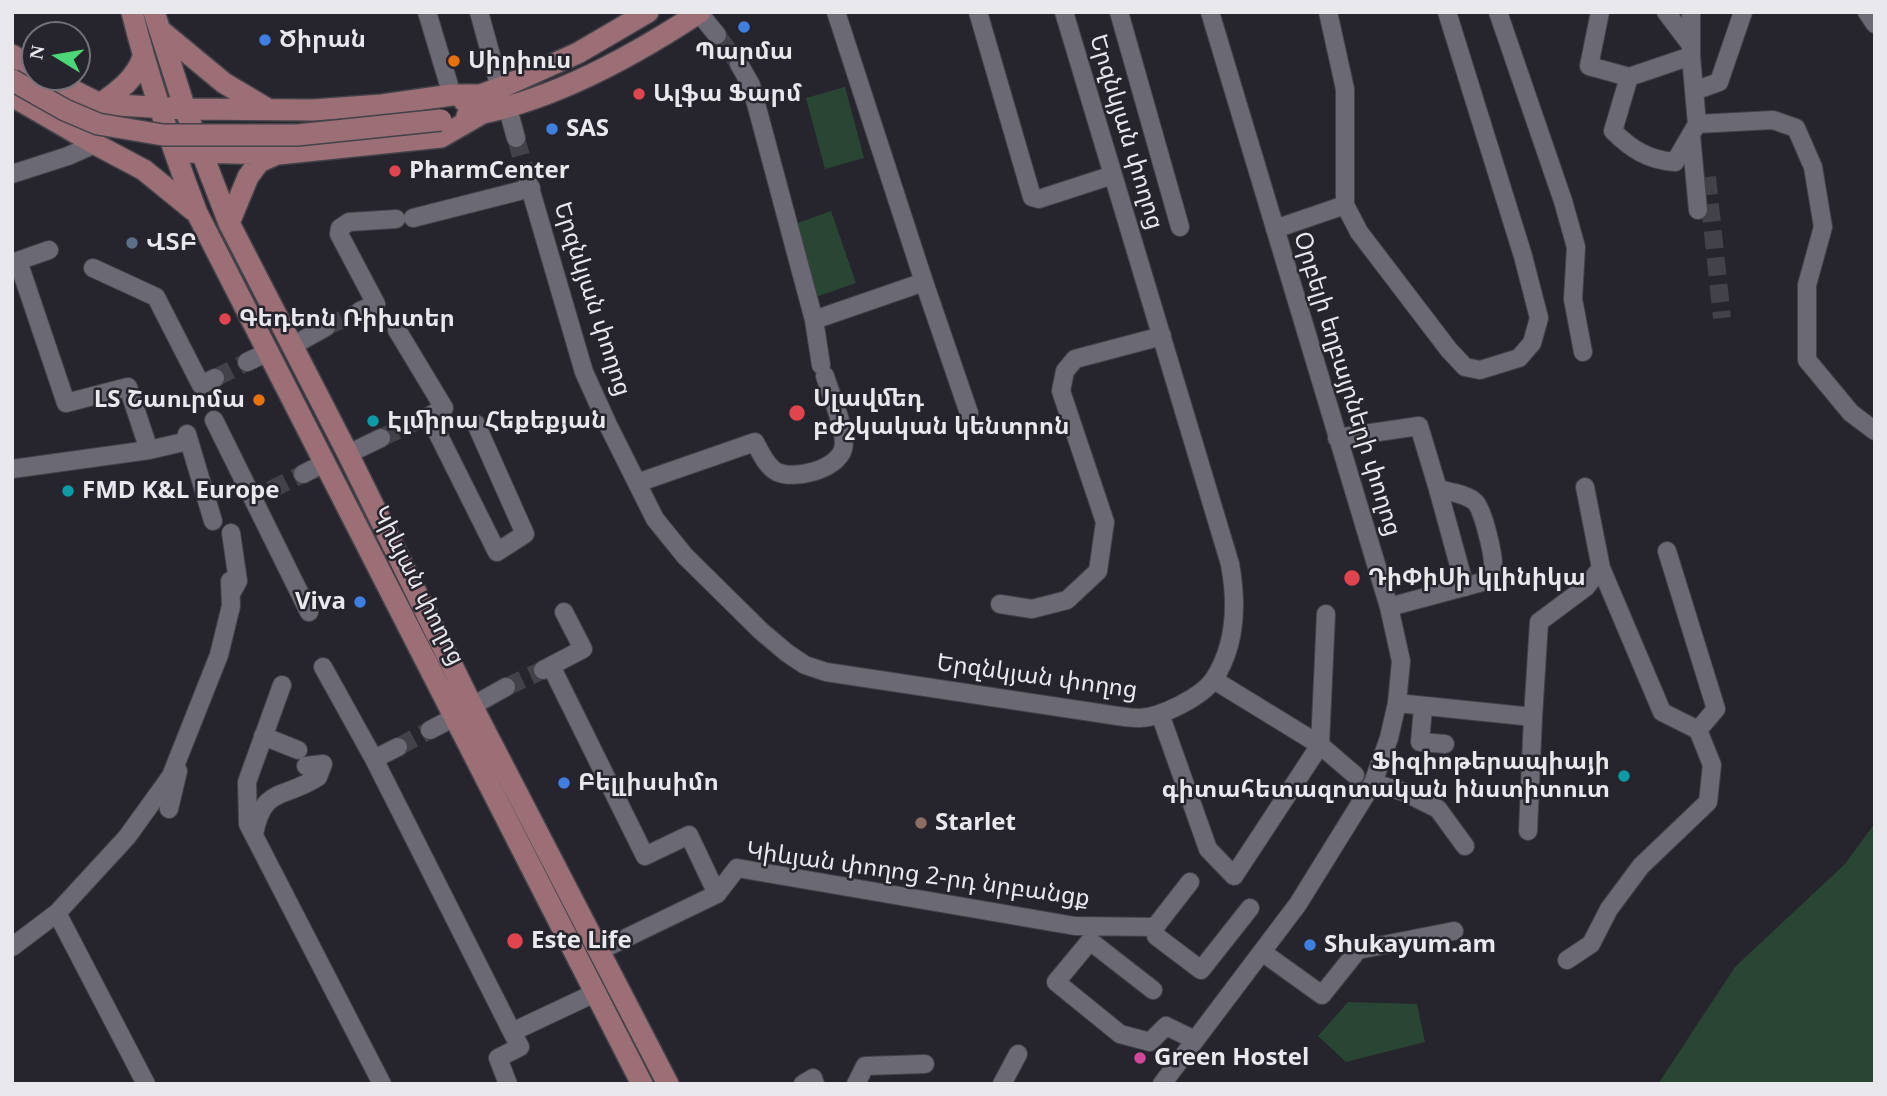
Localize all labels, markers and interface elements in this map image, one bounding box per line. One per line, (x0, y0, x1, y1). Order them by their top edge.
marker: Պարմա (736, 19, 752, 35)
north arrow (21, 21, 91, 91)
place label: Ծիրան (279, 26, 366, 54)
street label: Երզնկյան փողոց (1083, 31, 1169, 233)
marker: Ծիրան (257, 32, 273, 48)
place label: Պարմա (695, 38, 793, 66)
text: N (25, 44, 48, 61)
place label: Սիրիուս (468, 47, 571, 75)
marker: Սիրիուս (446, 53, 462, 69)
place label: Ալֆա Ֆարմ (653, 80, 802, 108)
marker: Ալֆա Ֆարմ (631, 86, 647, 102)
place label: SAS (566, 115, 609, 143)
marker: SAS (544, 121, 560, 137)
place label: PharmCenter (409, 157, 570, 185)
marker: PharmCenter (387, 163, 403, 179)
street label: Երզնկյան փողոց (547, 198, 637, 400)
street label: Օրբելի եղբայրների փողոց (1287, 228, 1407, 540)
place label: ՎՏԲ (146, 229, 197, 257)
marker: ՎՏԲ (124, 235, 140, 251)
place label: Գեդեոն Ռիխտեր (239, 305, 455, 333)
marker: Գեդեոն Ռիխտեր (217, 311, 233, 327)
place label: Սլավմեդ բժշկական կենտրոն (813, 385, 1069, 441)
place label: LS Շաուրմա (94, 386, 245, 414)
marker: LS Շաուրմա (251, 392, 267, 408)
marker: Սլավմեդ բժշկական կենտրոն (787, 403, 807, 423)
place label: Էլմիրա Հեքեքյան (387, 407, 606, 435)
marker: Էլմիրա Հեքեքյան (365, 413, 381, 429)
place label: FMD K&L Europe (82, 477, 279, 505)
marker: FMD K&L Europe (60, 483, 76, 499)
street label: Կիևյան փողոց (366, 502, 470, 670)
place label: ԴիՓիՍի կլինիկա (1368, 564, 1586, 592)
marker: ԴիՓիՍի կլինիկա (1342, 568, 1362, 588)
place label: Viva (295, 588, 346, 616)
marker: Viva (352, 594, 368, 610)
street label: Երզնկյան փողոց (935, 649, 1139, 705)
place label: Ֆիզիոթերապիայի գիտահետազոտական ինստիտուտ (1162, 748, 1610, 804)
marker: Ֆիզիոթերապիայի գիտահետազոտական ինստիտուտ (1616, 768, 1632, 784)
place label: Բելլիսսիմո (578, 769, 719, 797)
marker: Բելլիսսիմո (556, 775, 572, 791)
place label: Starlet (935, 809, 1016, 837)
marker: Starlet (913, 815, 929, 831)
street label: Կիևյան փողոց 2-րդ նրբանցք (744, 837, 1092, 913)
place label: Este Life (531, 927, 632, 955)
marker: Este Life (505, 931, 525, 951)
place label: Shukayum.am (1324, 931, 1496, 959)
marker: Shukayum.am (1302, 937, 1318, 953)
place label: Green Hostel (1154, 1044, 1309, 1072)
marker: Green Hostel (1132, 1050, 1148, 1066)

